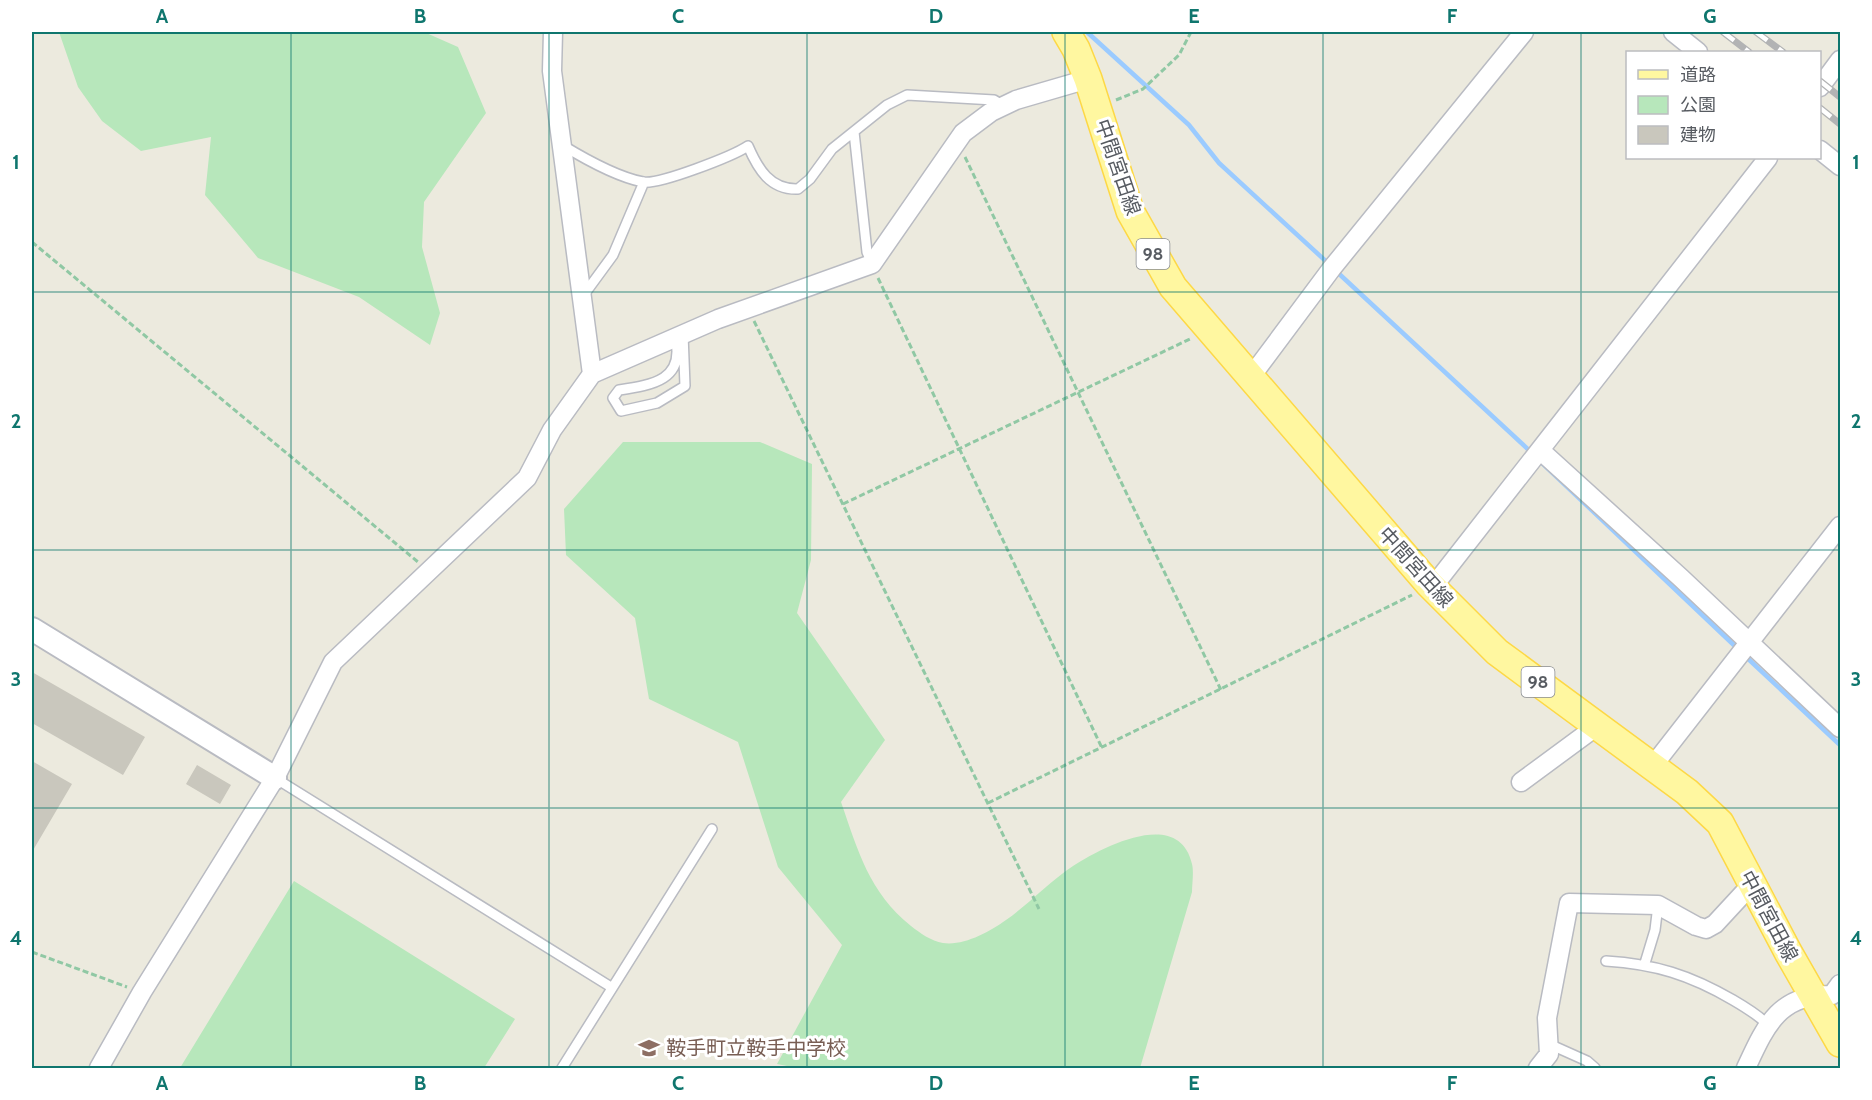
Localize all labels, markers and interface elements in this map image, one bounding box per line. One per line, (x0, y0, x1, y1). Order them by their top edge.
text: A (156, 4, 169, 28)
text: B (414, 4, 426, 28)
text: C (672, 4, 684, 28)
text: D (929, 4, 943, 28)
text: E (1188, 4, 1200, 28)
text: F (1447, 4, 1458, 28)
text: G (1703, 4, 1717, 28)
legend (1626, 51, 1821, 159)
text: 道路 (1680, 64, 1716, 86)
text: 公園 (1680, 94, 1716, 116)
street label: 中間宮田線 (1090, 116, 1146, 218)
text: 建物 (1680, 124, 1716, 146)
text: 1 (12, 150, 20, 174)
text: 1 (1852, 150, 1860, 174)
road number: 98 (1136, 239, 1170, 269)
text: 2 (11, 409, 21, 433)
text: 2 (1851, 409, 1861, 433)
street label: 中間宮田線 (1374, 522, 1458, 612)
text: 3 (11, 667, 21, 691)
road number: 98 (1522, 667, 1554, 697)
text: 3 (1851, 667, 1861, 691)
street label: 中間宮田線 (1735, 866, 1803, 966)
text: 4 (10, 926, 22, 950)
text: 4 (1850, 926, 1862, 950)
school or university icon: 鞍手町立鞍手中学校 (637, 1036, 661, 1060)
place label: 鞍手町立鞍手中学校 (666, 1036, 846, 1060)
text: A (156, 1071, 169, 1095)
text: B (414, 1071, 426, 1095)
text: C (672, 1071, 684, 1095)
text: D (929, 1071, 943, 1095)
text: E (1188, 1071, 1200, 1095)
text: F (1447, 1071, 1458, 1095)
text: G (1703, 1071, 1717, 1095)

